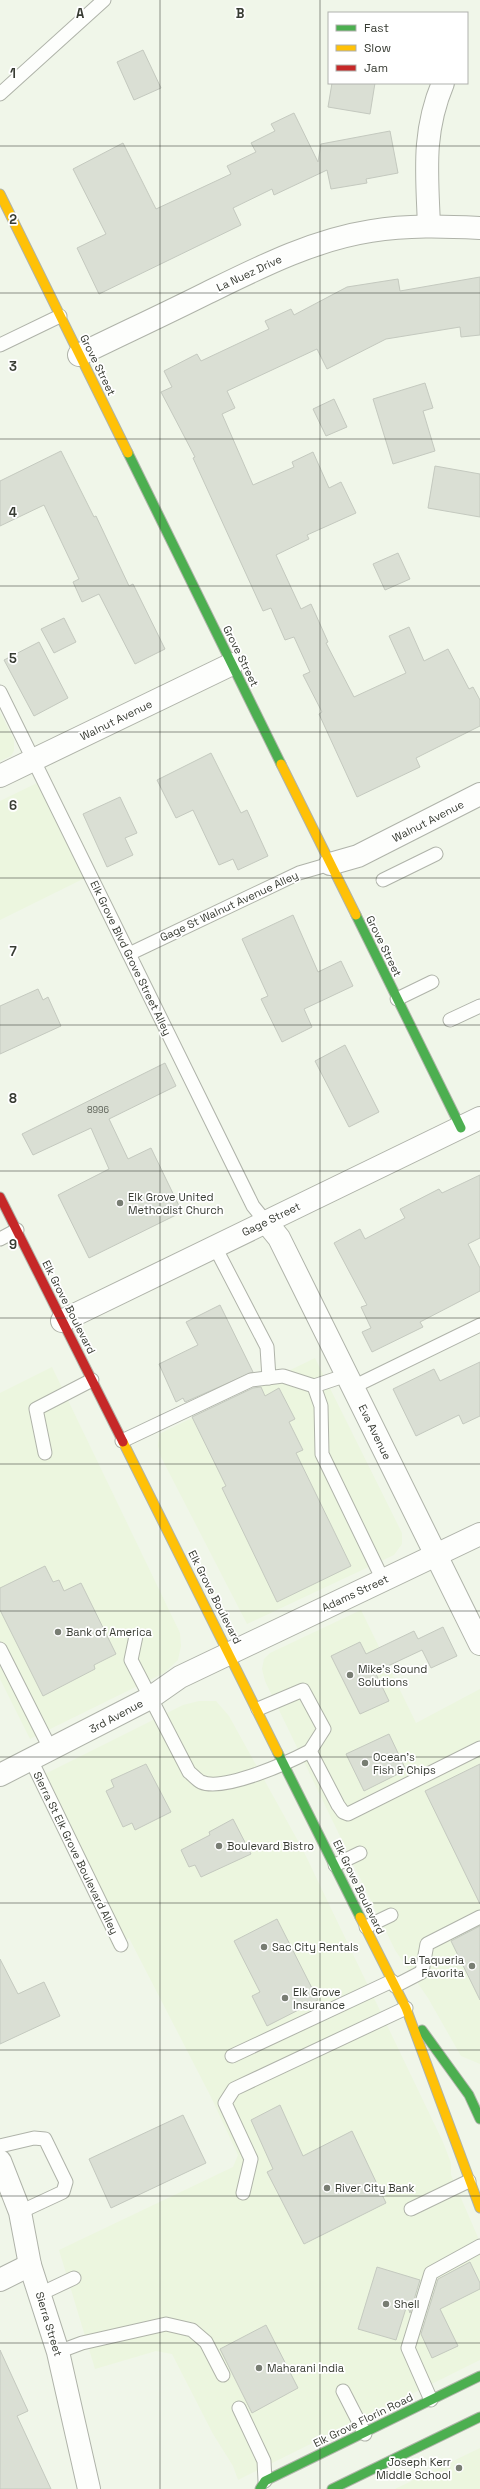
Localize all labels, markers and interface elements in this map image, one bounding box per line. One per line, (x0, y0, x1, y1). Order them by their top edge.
text: A (76, 5, 85, 22)
text: B (236, 5, 245, 22)
legend (328, 12, 468, 84)
text: Fast (364, 20, 389, 36)
text: Slow (364, 40, 391, 56)
text: Jam (364, 60, 388, 76)
text: 1 (10, 65, 16, 82)
text: 2 (9, 211, 17, 228)
street label: La Nuez Drive (214, 252, 284, 294)
street label: Grove Street (77, 332, 119, 398)
text: 3 (9, 358, 17, 375)
text: 4 (9, 504, 17, 521)
street label: Grove Street (220, 623, 262, 689)
text: 5 (9, 650, 17, 667)
street label: Walnut Avenue (78, 696, 154, 744)
text: 6 (9, 797, 17, 814)
street label: Walnut Avenue (390, 797, 466, 845)
street label: Gage St Walnut Avenue Alley (158, 868, 300, 944)
street label: Elk Grove Blvd Grove Street Alley (87, 878, 175, 1038)
street label: Grove Street (363, 913, 405, 979)
text: 7 (9, 943, 17, 960)
text: 8 (9, 1090, 17, 1107)
house number: 8996 (87, 1104, 110, 1116)
place label: Elk Grove United Methodist Church (128, 1190, 223, 1217)
marker: Elk Grove United Methodist Church (115, 1198, 125, 1208)
street label: Gage Street (239, 1199, 303, 1239)
text: 9 (9, 1236, 17, 1253)
street label: Elk Grove Boulevard (39, 1258, 99, 1356)
street label: Eva Avenue (356, 1402, 394, 1462)
street label: Elk Grove Boulevard (185, 1548, 245, 1646)
street label: Adams Street (319, 1571, 391, 1615)
place label: Bank of America (66, 1625, 153, 1639)
marker: Bank of America (53, 1627, 63, 1637)
place label: Mike's Sound Solutions (358, 1662, 427, 1689)
marker: Mike's Sound Solutions (345, 1670, 355, 1680)
street label: 3rd Avenue (87, 1696, 145, 1736)
place label: Ocean's Fish & Chips (373, 1750, 436, 1777)
marker: Ocean's Fish & Chips (360, 1758, 370, 1768)
street label: Sierra St Elk Grove Boulevard Alley (30, 1769, 122, 1937)
street label: Elk Grove Boulevard (330, 1837, 388, 1937)
place label: Boulevard Bistro (227, 1839, 314, 1853)
marker: Boulevard Bistro (214, 1841, 224, 1851)
place label: Sac City Rentals (272, 1940, 359, 1954)
marker: Sac City Rentals (259, 1942, 269, 1952)
place label: La Taqueria Favorita (404, 1953, 465, 1980)
marker: La Taqueria Favorita (467, 1961, 477, 1971)
place label: Elk Grove Insurance (293, 1985, 345, 2012)
marker: Elk Grove Insurance (280, 1993, 290, 2003)
place label: River City Bank (335, 2181, 415, 2195)
marker: River City Bank (322, 2183, 332, 2193)
street label: Sierra Street (33, 2290, 65, 2358)
place label: Shell (394, 2297, 419, 2311)
marker: Shell (381, 2299, 391, 2309)
place label: Maharani India (267, 2361, 345, 2375)
marker: Maharani India (254, 2363, 264, 2373)
street label: Elk Grove Florin Road (311, 2390, 415, 2450)
place label: Joseph Kerr Middle School (376, 2455, 451, 2482)
marker: Joseph Kerr Middle School (454, 2463, 464, 2473)

